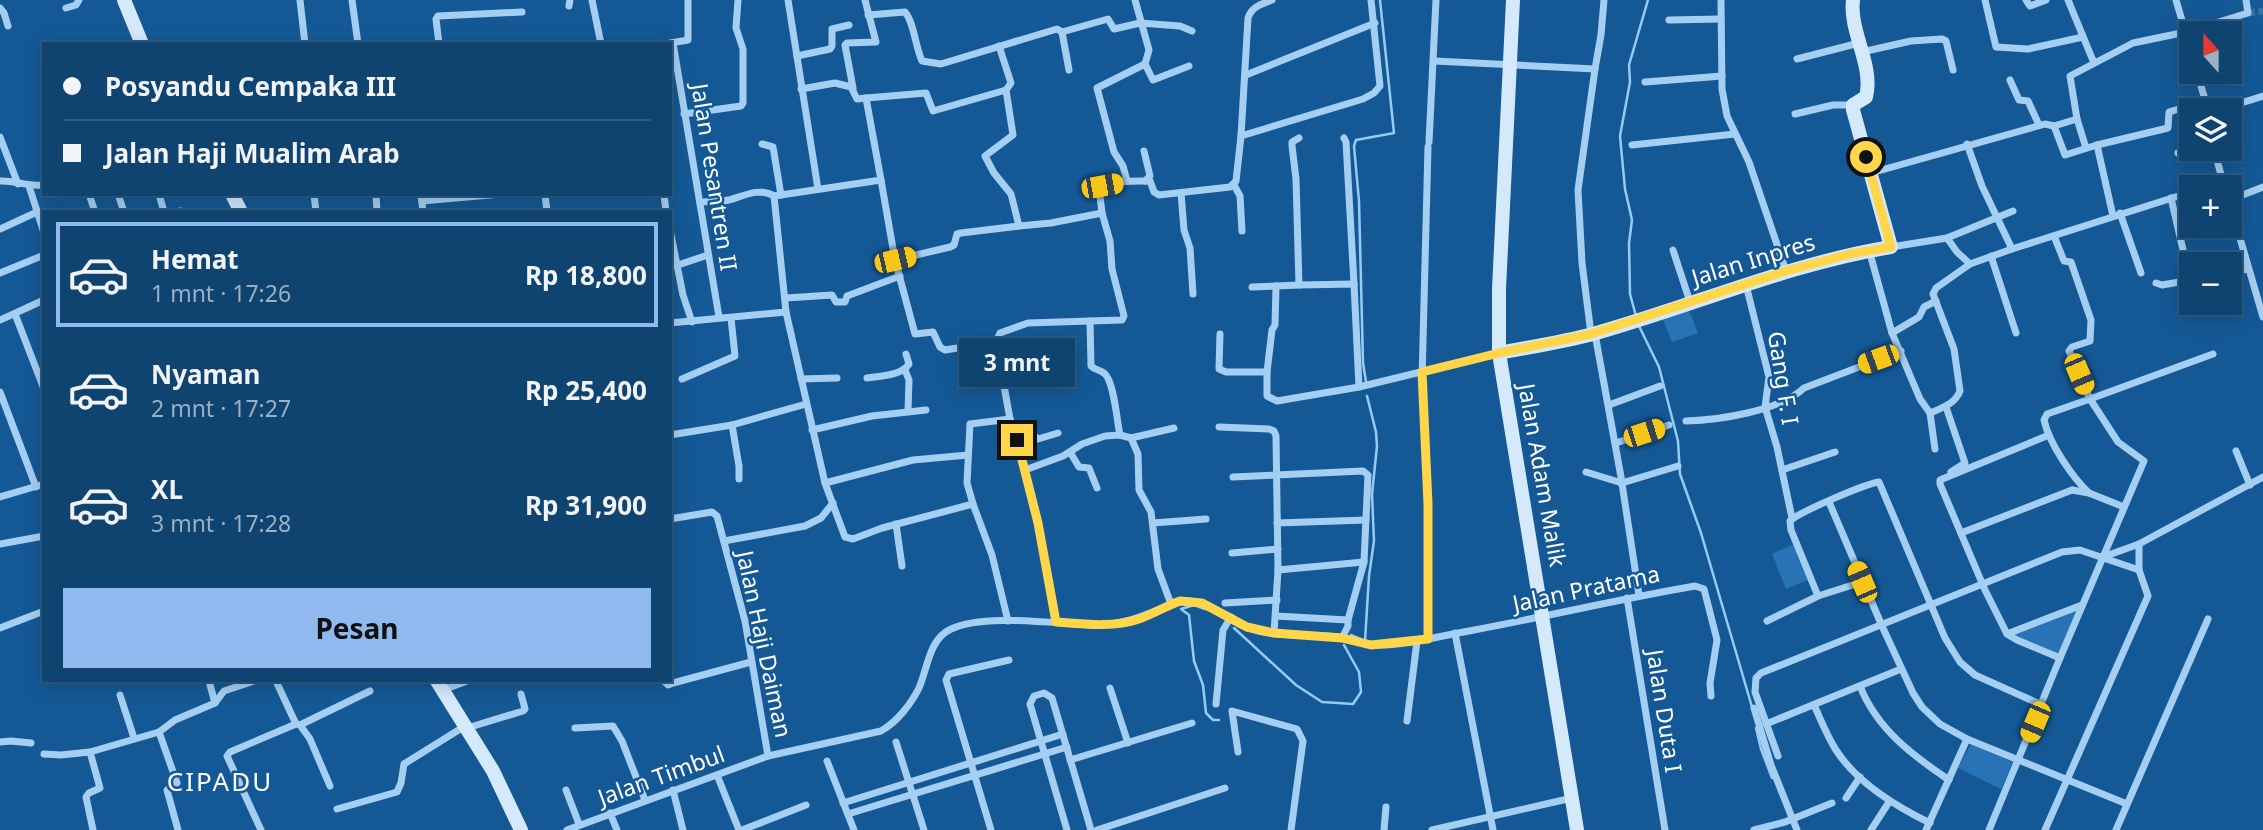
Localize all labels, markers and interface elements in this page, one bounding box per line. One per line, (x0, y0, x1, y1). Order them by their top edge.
north arrow (2179, 21, 2242, 84)
map controls (2179, 21, 2242, 315)
text: Posyandu Cempaka III (105, 68, 396, 104)
street label: Jalan Pesantren II (684, 79, 746, 273)
button: layers (2179, 98, 2242, 161)
text: Jalan Haji Mualim Arab (105, 135, 400, 171)
route start (1850, 141, 1882, 173)
car (1080, 172, 1125, 200)
button: + (2179, 175, 2242, 238)
street label: Jalan Inpres (1685, 225, 1819, 294)
text: Hemat (151, 241, 239, 277)
icon: car (67, 243, 130, 306)
car (873, 245, 918, 275)
button: − (2179, 252, 2242, 315)
text: Rp 18,800 (525, 257, 647, 293)
text: 1 mnt · 17:26 (151, 277, 291, 309)
street label: Gang F. I (1761, 329, 1807, 427)
callout: 3 mnt (959, 338, 1075, 388)
car (1855, 342, 1902, 376)
text: 3 mnt (984, 346, 1050, 378)
car (2062, 351, 2097, 397)
text: Nyaman (151, 356, 260, 392)
icon: car (67, 358, 130, 421)
text: Rp 25,400 (525, 372, 647, 408)
street label: Jalan Adam Malik (1511, 379, 1575, 570)
text: 2 mnt · 17:27 (151, 392, 291, 424)
car (1621, 417, 1668, 449)
route end (1001, 424, 1033, 456)
text: XL (151, 471, 183, 507)
icon: car (67, 473, 130, 536)
text: Rp 31,900 (525, 487, 647, 523)
text: 3 mnt · 17:28 (151, 507, 291, 539)
street label: Jalan Haji Daiman (729, 546, 800, 740)
street label: Jalan Pratama (1508, 557, 1663, 620)
car (1845, 559, 1880, 605)
button: Pesan (63, 588, 651, 668)
street label: Jalan Duta I (1639, 645, 1691, 775)
car (2018, 699, 2053, 745)
street label: Jalan Timbul (591, 737, 729, 813)
district label: CIPADU (167, 763, 273, 799)

